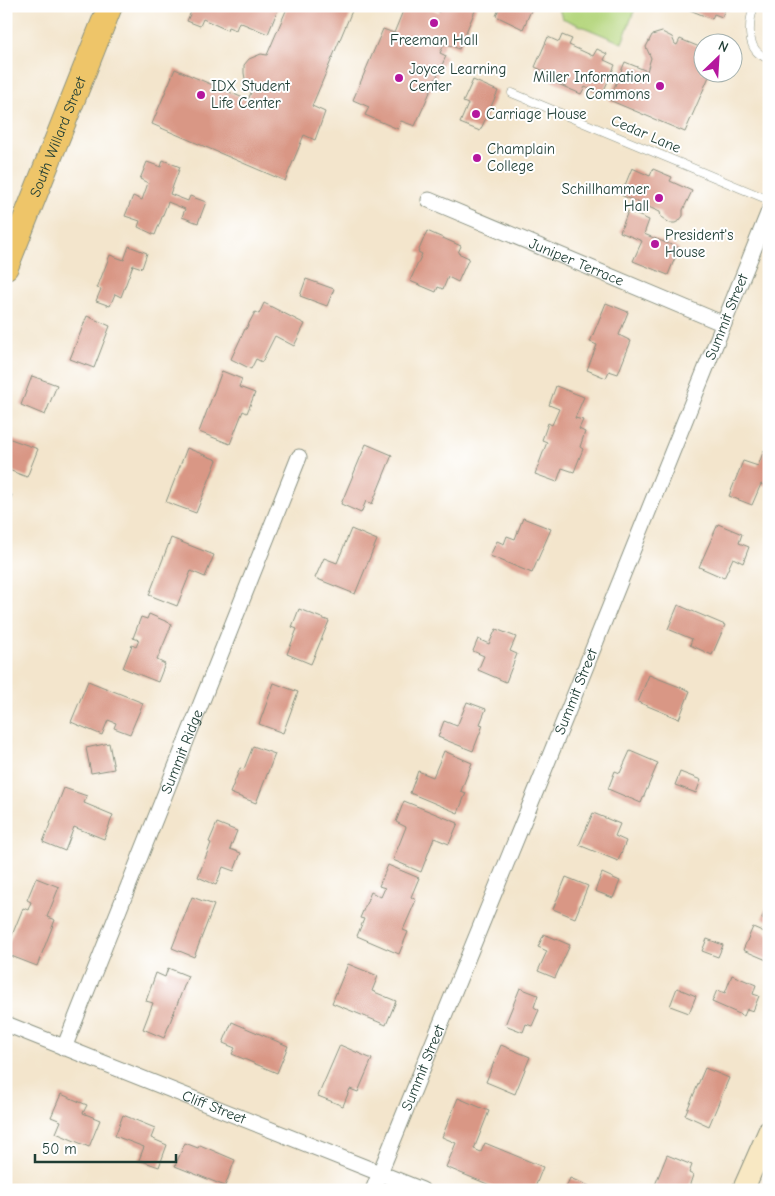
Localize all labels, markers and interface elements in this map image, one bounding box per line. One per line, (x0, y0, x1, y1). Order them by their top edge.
marker: Freeman Hall (428, 17, 440, 29)
place label: Freeman Hall (390, 31, 478, 49)
north arrow (692, 32, 742, 82)
text: N (716, 37, 731, 56)
place label: Joyce Learning Center (409, 60, 506, 95)
place label: Miller Information Commons (533, 68, 650, 103)
marker: Joyce Learning Center (393, 72, 405, 84)
street label: South Willard Street (26, 73, 90, 200)
place label: IDX Student Life Center (211, 77, 291, 112)
marker: Miller Information Commons (654, 80, 666, 92)
marker: IDX Student Life Center (195, 89, 207, 101)
place label: Carriage House (486, 105, 587, 123)
marker: Carriage House (470, 108, 482, 120)
street label: Cedar Lane (608, 111, 684, 157)
place label: Champlain College (487, 140, 555, 175)
marker: Champlain College (471, 152, 483, 164)
place label: Schillhammer Hall (561, 180, 649, 215)
marker: Schillhammer Hall (653, 192, 665, 204)
place label: President's House (665, 226, 733, 261)
street label: Juniper Terrace (526, 234, 627, 290)
marker: President's House (649, 238, 661, 250)
street label: Summit Street (701, 271, 752, 362)
street label: Summit Street (550, 645, 601, 737)
street label: Summit Ridge (157, 706, 207, 796)
street label: Summit Street (397, 1022, 449, 1113)
street label: Cliff Street (180, 1086, 249, 1128)
scale bar (35, 1131, 176, 1163)
text: 50 m (42, 1140, 77, 1158)

